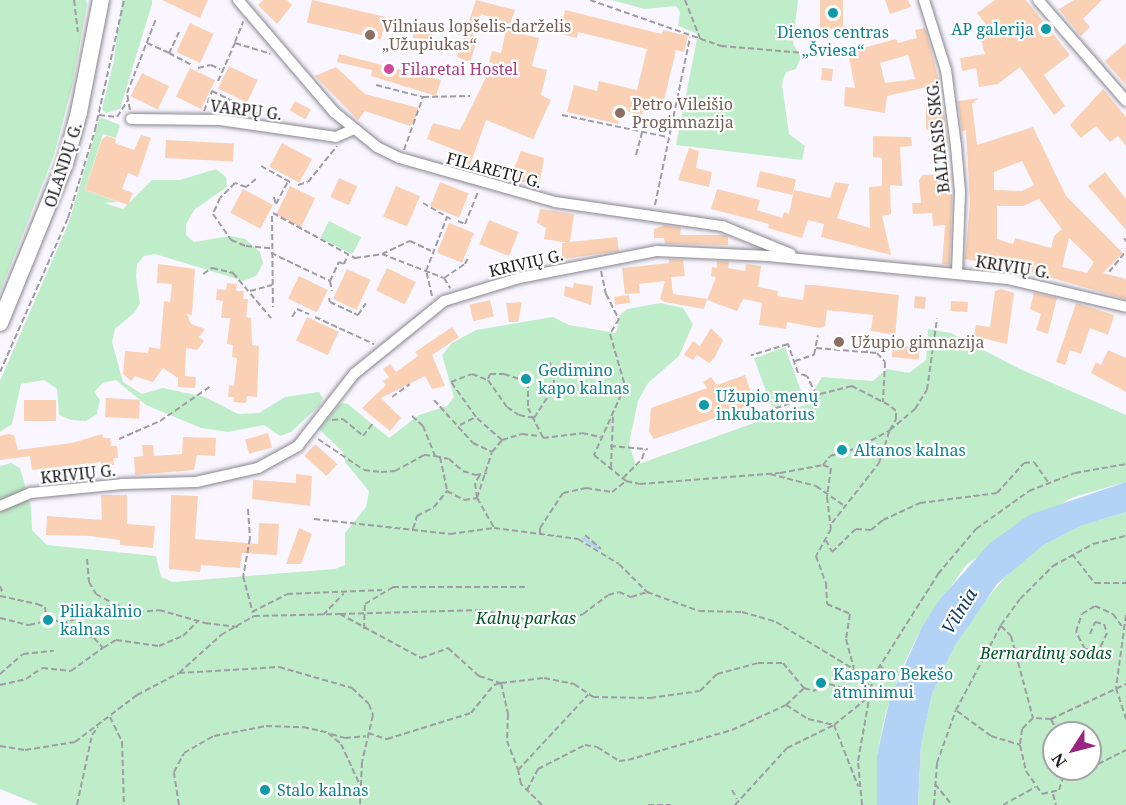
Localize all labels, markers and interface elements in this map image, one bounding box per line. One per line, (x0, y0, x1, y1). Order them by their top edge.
marker: Dienos centras „Šviesa“ (826, 6, 840, 20)
place label: Vilniaus lopšelis-darželis „Užupiukas“ (382, 16, 571, 54)
place label: AP galerija (951, 19, 1034, 39)
place label: Dienos centras „Šviesa“ (777, 22, 889, 60)
marker: AP galerija (1039, 22, 1053, 36)
marker: Vilniaus lopšelis-darželis „Užupiukas“ (363, 28, 377, 42)
place label: Filaretai Hostel (401, 59, 518, 79)
marker: Filaretai Hostel (382, 62, 396, 76)
street label: BALTASIS SKG. (923, 80, 953, 194)
place label: Petro Vileišio Progimnazija (632, 94, 734, 132)
street label: VARPŲ G. (209, 96, 283, 124)
marker: Petro Vileišio Progimnazija (613, 106, 627, 120)
street label: OLANDŲ G. (40, 120, 86, 210)
street label: FILARETŲ G. (444, 148, 544, 192)
street label: KRIVIŲ G. (487, 245, 565, 281)
street label: KRIVIŲ G. (974, 252, 1052, 282)
place label: Užupio gimnazija (851, 332, 984, 352)
marker: Užupio gimnazija (832, 335, 846, 349)
place label: Gedimino kapo kalnas (538, 360, 629, 398)
marker: Gedimino kapo kalnas (519, 372, 533, 386)
place label: Užupio menų inkubatorius (716, 386, 818, 424)
marker: Užupio menų inkubatorius (697, 398, 711, 412)
place label: Altanos kalnas (854, 440, 966, 460)
marker: Altanos kalnas (835, 443, 849, 457)
street label: KRIVIŲ G. (39, 461, 117, 487)
water label: Vilnia (937, 584, 981, 638)
place label: Piliakalnio kalnas (60, 601, 142, 639)
park label: Kalnų parkas (476, 608, 576, 628)
marker: Piliakalnio kalnas (41, 613, 55, 627)
park label: Bernardinų sodas (980, 643, 1112, 663)
place label: Kasparo Bekešo atminimui (833, 664, 953, 702)
marker: Kasparo Bekešo atminimui (814, 676, 828, 690)
north arrow (1042, 721, 1102, 781)
text: N (1046, 749, 1072, 772)
place label: Stalo kalnas (277, 780, 369, 800)
marker: Stalo kalnas (258, 783, 272, 797)

